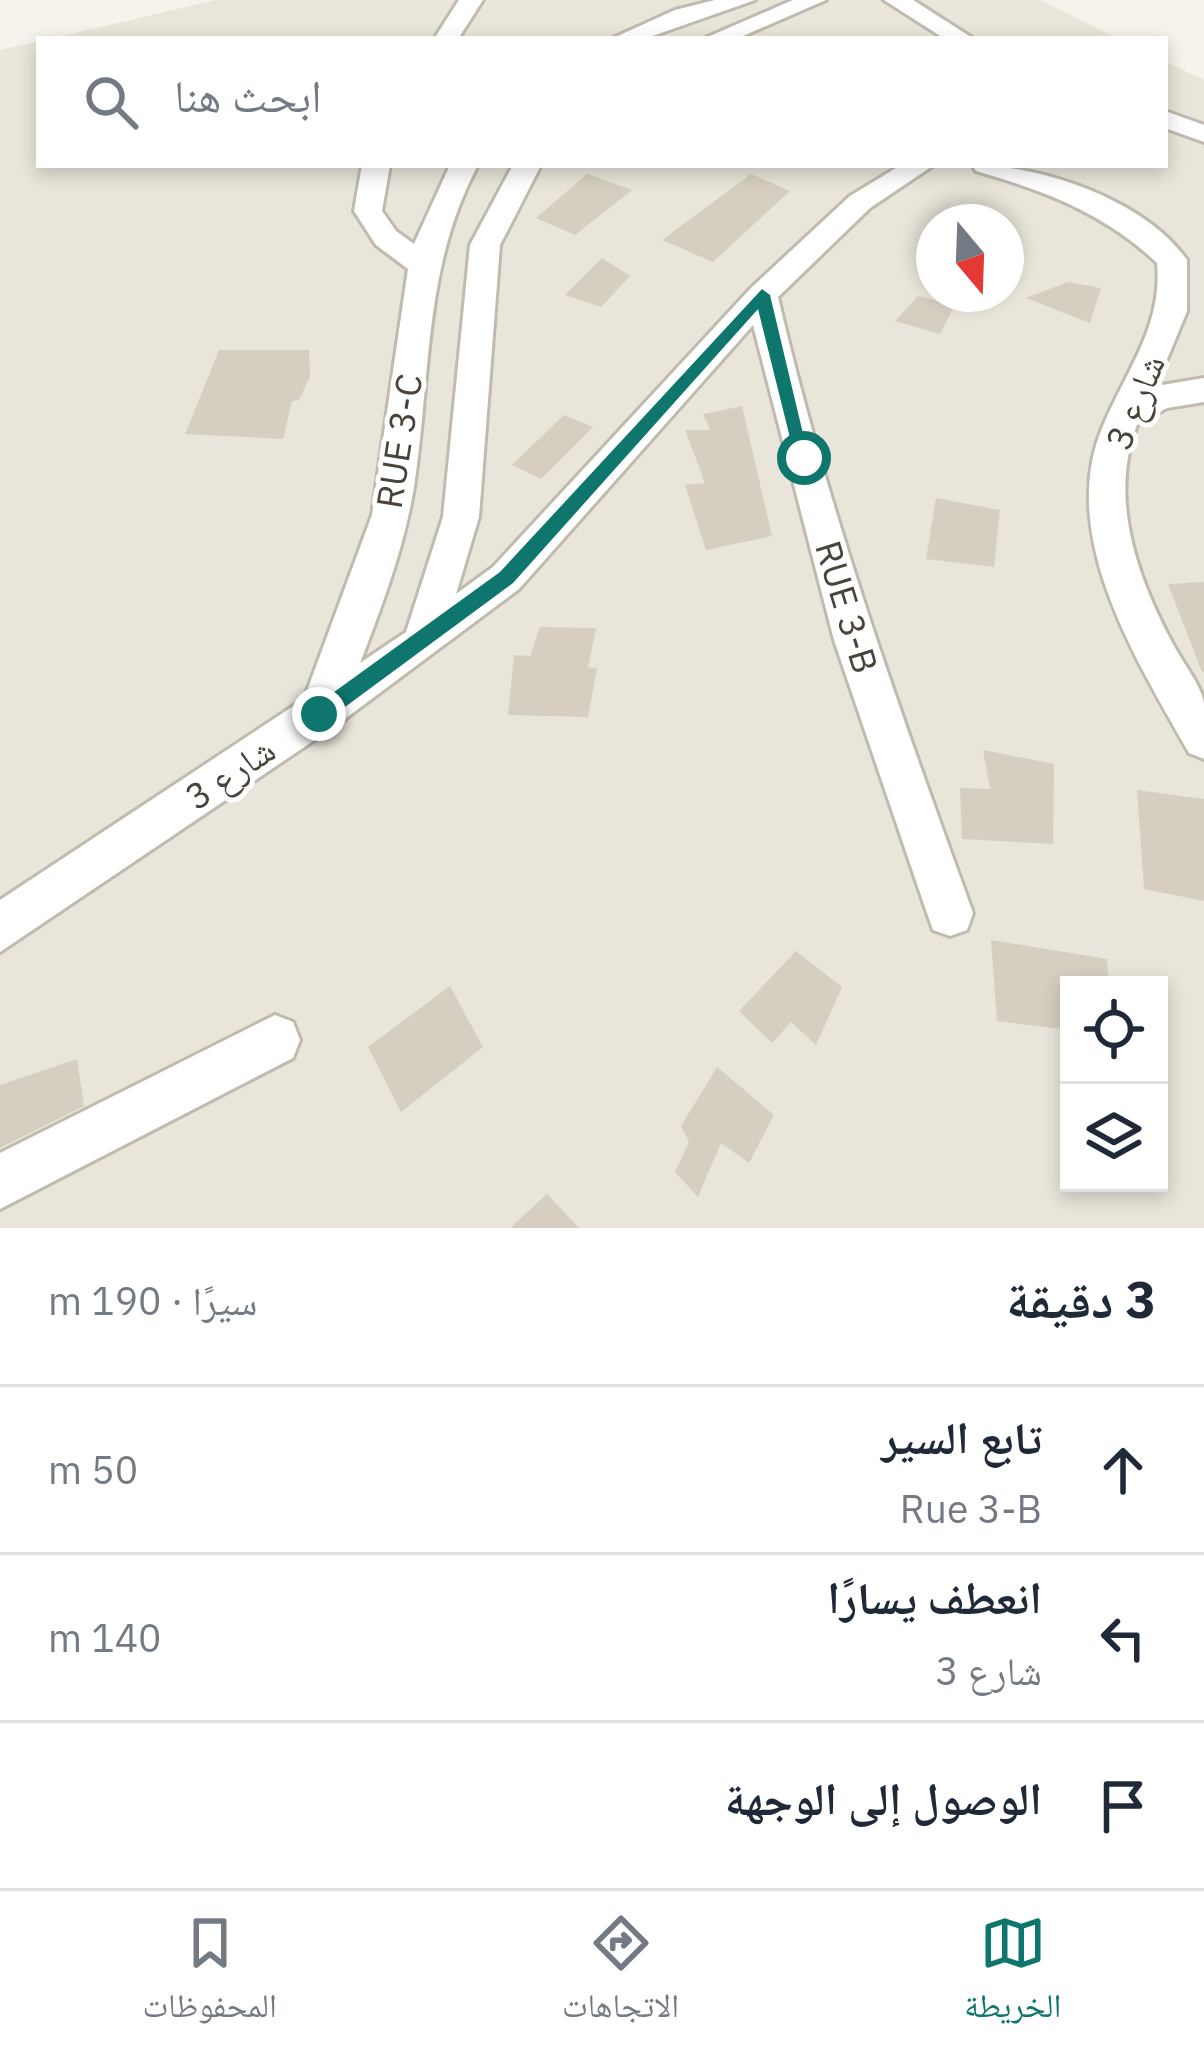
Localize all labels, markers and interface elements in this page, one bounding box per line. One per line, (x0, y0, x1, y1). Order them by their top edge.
search box (36, 36, 1168, 168)
text: ابحث هنا (174, 66, 322, 124)
icon: search (78, 69, 144, 135)
north arrow (916, 204, 1024, 312)
street label: شارع 3 (1094, 347, 1175, 456)
street label: RUE 3-C (365, 370, 432, 511)
route start (777, 431, 831, 485)
street label: RUE 3-B (805, 535, 890, 679)
route end (292, 687, 346, 741)
street label: شارع 3 (176, 726, 284, 820)
map controls (1060, 976, 1168, 1192)
button: locate (1060, 976, 1168, 1084)
button: layers (1060, 1084, 1168, 1192)
text: 3 دقيقة (1006, 1266, 1156, 1332)
text: سيرًا · 190 m (48, 1275, 257, 1326)
text: تابع السير (881, 1408, 1042, 1466)
icon: ahead (1090, 1437, 1156, 1503)
text: 50 m (48, 1444, 138, 1495)
text: Rue 3-B (900, 1483, 1042, 1534)
text: انعطف يسارًا (827, 1568, 1042, 1626)
icon: left (1090, 1605, 1156, 1671)
text: 140 m (48, 1612, 161, 1663)
text: شارع 3 (935, 1645, 1042, 1696)
text: الوصول إلى الوجهة (725, 1769, 1042, 1827)
icon: arrive (1090, 1773, 1156, 1839)
tab: المحفوظات (143, 1910, 277, 2038)
tab: الاتجاهات (562, 1910, 679, 2038)
tab: الخريطة (964, 1910, 1061, 2038)

